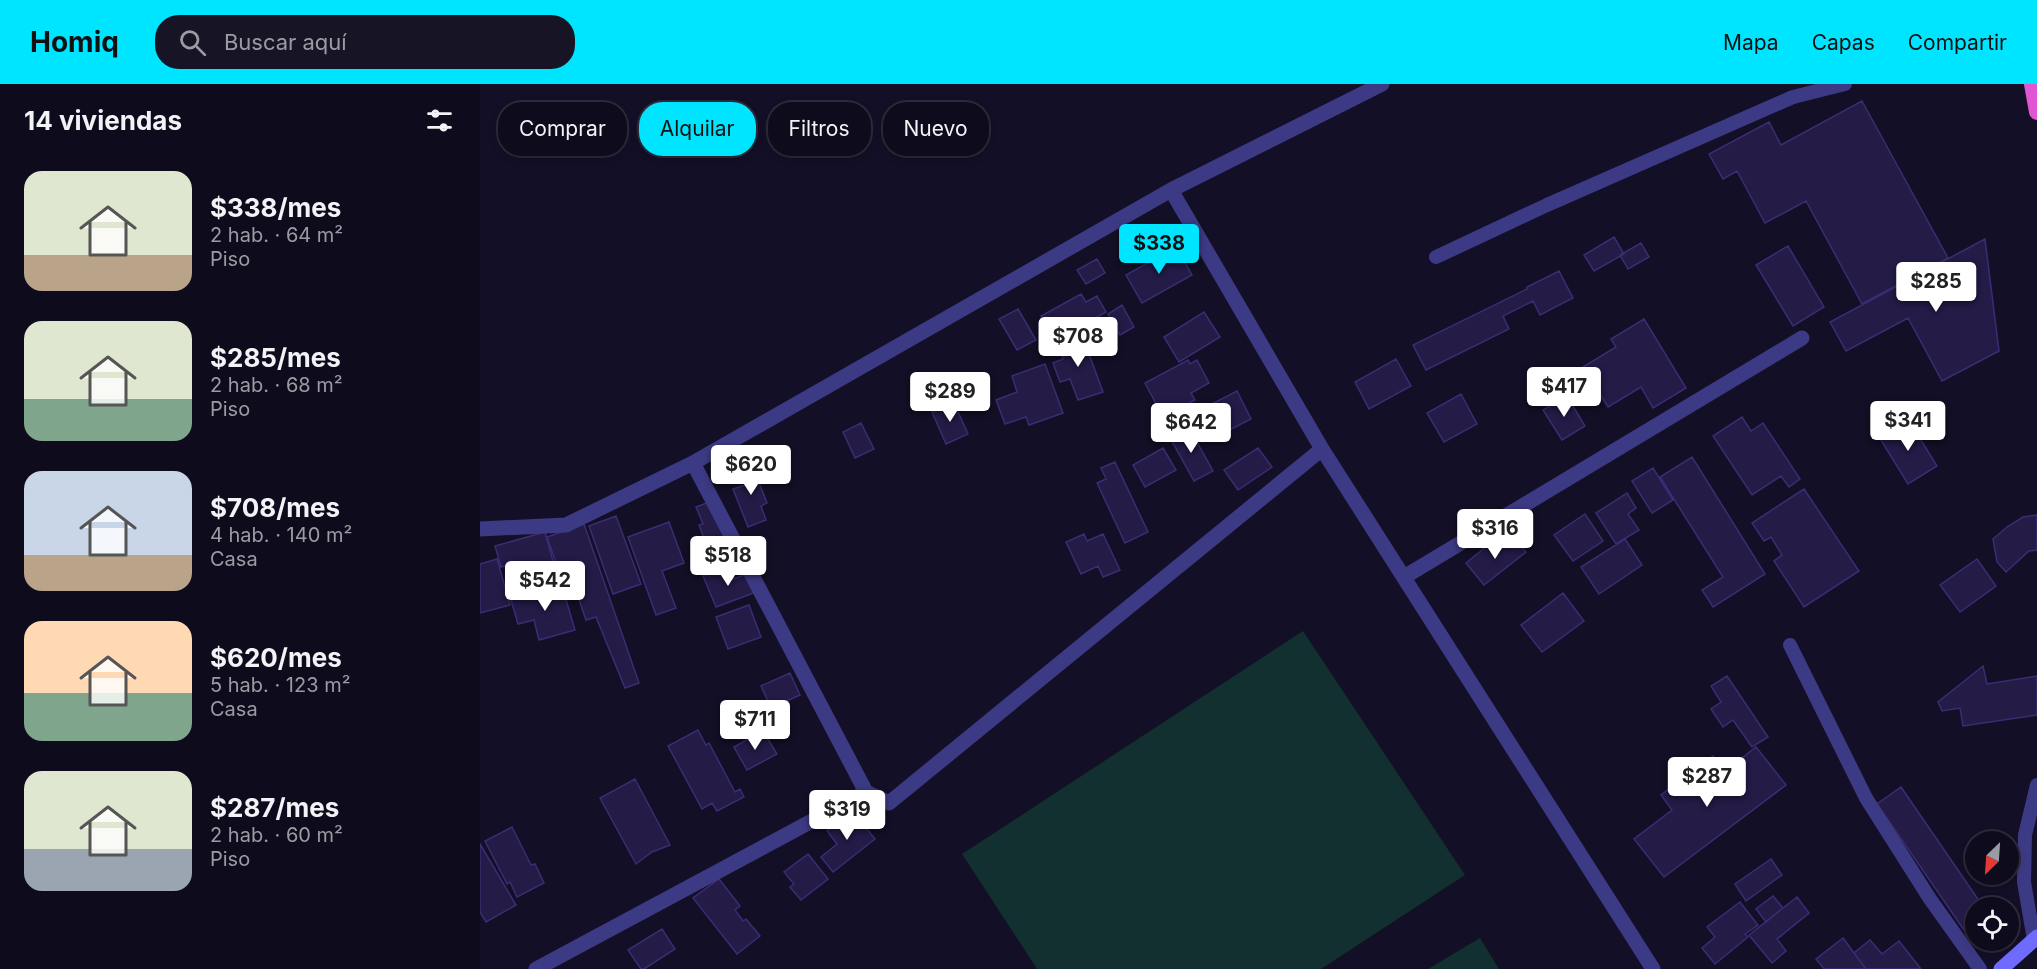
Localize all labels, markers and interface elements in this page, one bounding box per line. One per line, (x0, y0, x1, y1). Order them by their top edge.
search box (155, 15, 575, 69)
text: Homiq (30, 25, 119, 59)
icon: search (176, 26, 209, 59)
text: Buscar aquí (224, 29, 347, 55)
text: Mapa (1723, 30, 1779, 55)
text: Capas (1812, 30, 1875, 55)
text: Compartir (1908, 30, 2007, 55)
chip: Comprar (498, 102, 627, 156)
chip: Alquilar (639, 102, 756, 156)
chip: Filtros (768, 102, 871, 156)
chip: Nuevo (883, 102, 989, 156)
icon: filters (423, 104, 456, 137)
text: 14 viviendas (24, 105, 182, 136)
text: $338/mes (210, 192, 341, 223)
icon: home (72, 195, 144, 267)
text: 2 hab. · 64 m² (210, 223, 343, 247)
pin: $338 (1123, 224, 1195, 275)
text: $338 (1133, 231, 1185, 255)
text: Piso (210, 247, 250, 271)
pin: $285 (1900, 262, 1972, 313)
text: $285 (1910, 269, 1962, 293)
pin: $708 (1042, 317, 1114, 368)
text: $708 (1053, 324, 1103, 348)
text: $285/mes (210, 342, 341, 373)
icon: home (72, 345, 144, 417)
pin: $417 (1528, 367, 1600, 418)
pin: $289 (914, 372, 986, 423)
text: 2 hab. · 68 m² (210, 373, 343, 397)
text: $417 (1541, 374, 1587, 398)
text: $289 (924, 379, 976, 403)
text: Piso (210, 397, 250, 421)
pin: $341 (1872, 401, 1944, 452)
pin: $642 (1155, 403, 1227, 454)
text: $341 (1884, 408, 1932, 432)
text: $642 (1165, 410, 1217, 434)
pin: $620 (715, 445, 787, 496)
text: $620 (725, 452, 777, 476)
text: $708/mes (210, 492, 340, 523)
icon: home (72, 495, 144, 567)
pin: $316 (1459, 509, 1531, 560)
text: $316 (1471, 516, 1519, 540)
text: 4 hab. · 140 m² (210, 523, 352, 547)
pin: $518 (692, 536, 764, 587)
text: $518 (704, 543, 752, 567)
text: Casa (210, 547, 258, 571)
pin: $542 (509, 561, 581, 612)
text: $542 (519, 568, 571, 592)
text: $620/mes (210, 642, 342, 673)
icon: home (72, 645, 144, 717)
text: 5 hab. · 123 m² (210, 673, 351, 697)
text: Casa (210, 697, 258, 721)
pin: $711 (719, 700, 791, 751)
text: $711 (734, 707, 776, 731)
pin: $287 (1671, 757, 1743, 808)
text: $287 (1682, 764, 1732, 788)
pin: $319 (811, 790, 883, 841)
text: $287/mes (210, 792, 339, 823)
icon: home (72, 795, 144, 867)
text: $319 (823, 797, 871, 821)
text: 2 hab. · 60 m² (210, 823, 343, 847)
north arrow (1965, 831, 2019, 885)
map controls (1965, 831, 2019, 951)
text: Piso (210, 847, 250, 871)
button: locate (1965, 897, 2019, 951)

